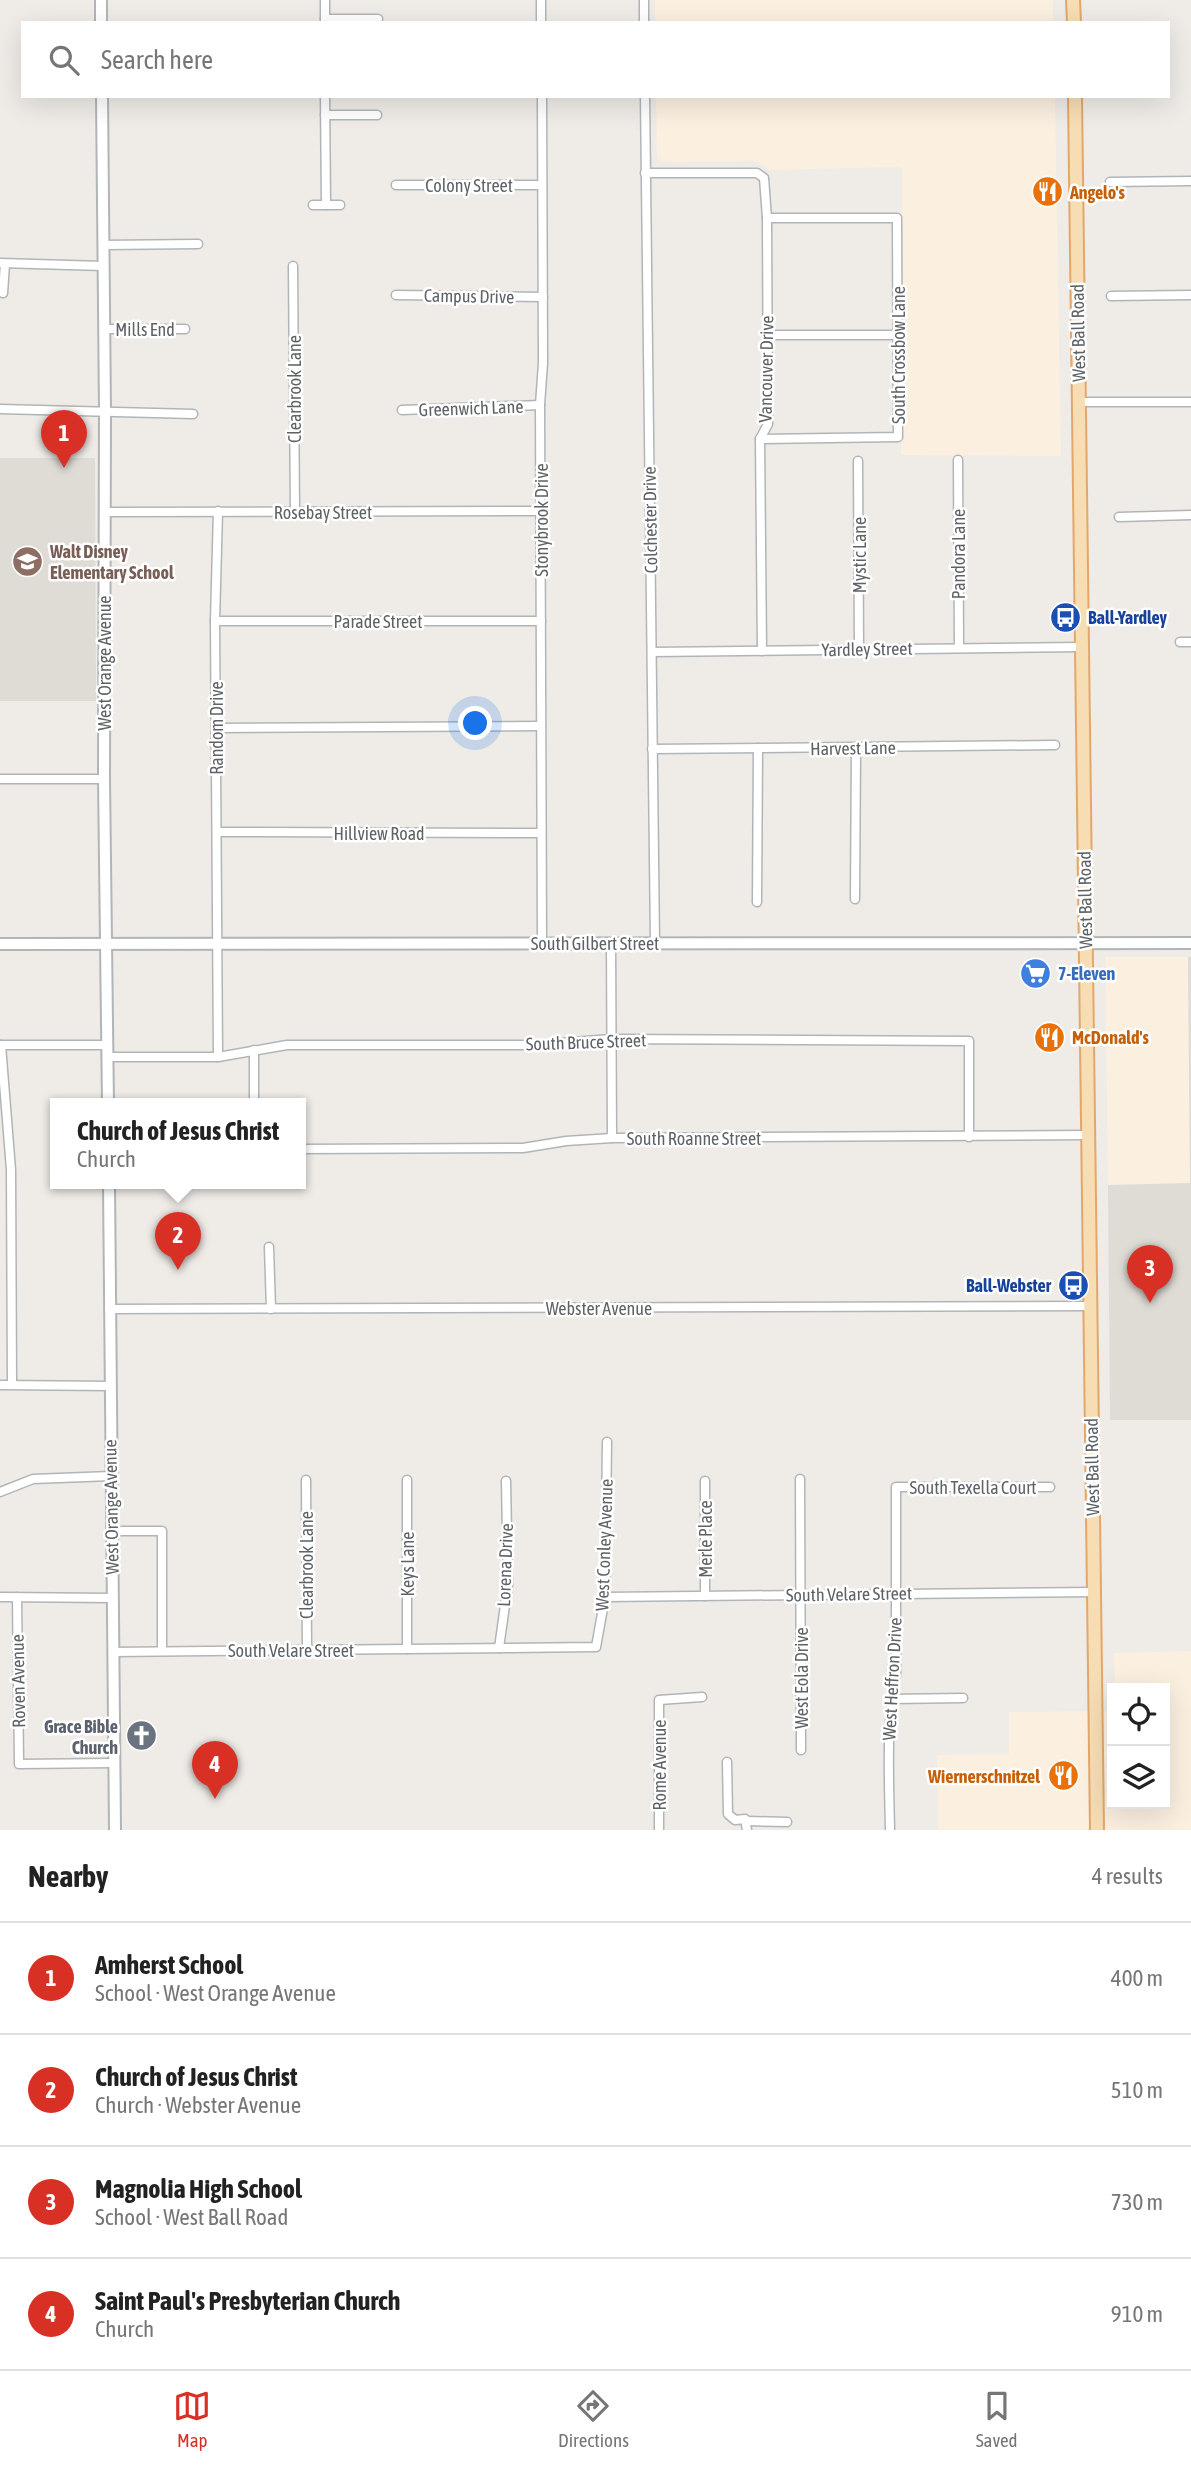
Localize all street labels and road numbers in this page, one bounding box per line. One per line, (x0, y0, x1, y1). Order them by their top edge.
street label: Colony Street (425, 175, 513, 196)
street label: West Ball Road (1067, 284, 1089, 382)
street label: Campus Drive (424, 285, 514, 307)
street label: South Crossbow Lane (888, 286, 909, 424)
street label: Vancouver Drive (755, 315, 777, 423)
street label: Mills End (115, 319, 175, 340)
street label: Clearbrook Lane (284, 335, 305, 443)
street label: Greenwich Lane (418, 396, 524, 420)
street label: Stonybrook Drive (531, 463, 552, 577)
street label: Colchester Drive (639, 466, 661, 574)
street label: Rosebay Street (274, 502, 372, 523)
street label: Pandora Lane (948, 509, 969, 599)
street label: Mystic Lane (849, 517, 870, 593)
street label: West Orange Avenue (94, 595, 115, 731)
street label: Parade Street (334, 611, 422, 632)
street label: Yardley Street (821, 638, 913, 660)
street label: Random Drive (206, 681, 227, 775)
street label: Harvest Lane (810, 737, 896, 759)
street label: Hillview Road (333, 823, 425, 844)
street label: West Ball Road (1074, 851, 1096, 949)
street label: South Gilbert Street (531, 933, 659, 954)
street label: South Bruce Street (525, 1029, 647, 1055)
street label: South Roanne Street (627, 1128, 761, 1149)
street label: Webster Avenue (546, 1298, 652, 1319)
street label: West Ball Road (1081, 1418, 1103, 1516)
street label: West Orange Avenue (99, 1439, 123, 1575)
street label: South Texella Court (909, 1477, 1037, 1498)
street label: West Conley Avenue (591, 1479, 617, 1611)
street label: Merle Place (695, 1500, 716, 1578)
street label: Clearbrook Lane (296, 1511, 317, 1619)
street label: Lorena Drive (493, 1523, 517, 1607)
street label: Keys Lane (397, 1532, 418, 1596)
street label: South Velare Street (786, 1582, 912, 1606)
street label: West Heffron Drive (878, 1617, 906, 1741)
street label: West Eola Drive (791, 1627, 812, 1729)
street label: Roven Avenue (7, 1634, 29, 1728)
street label: South Velare Street (228, 1640, 354, 1661)
street label: Rome Avenue (649, 1720, 670, 1810)

